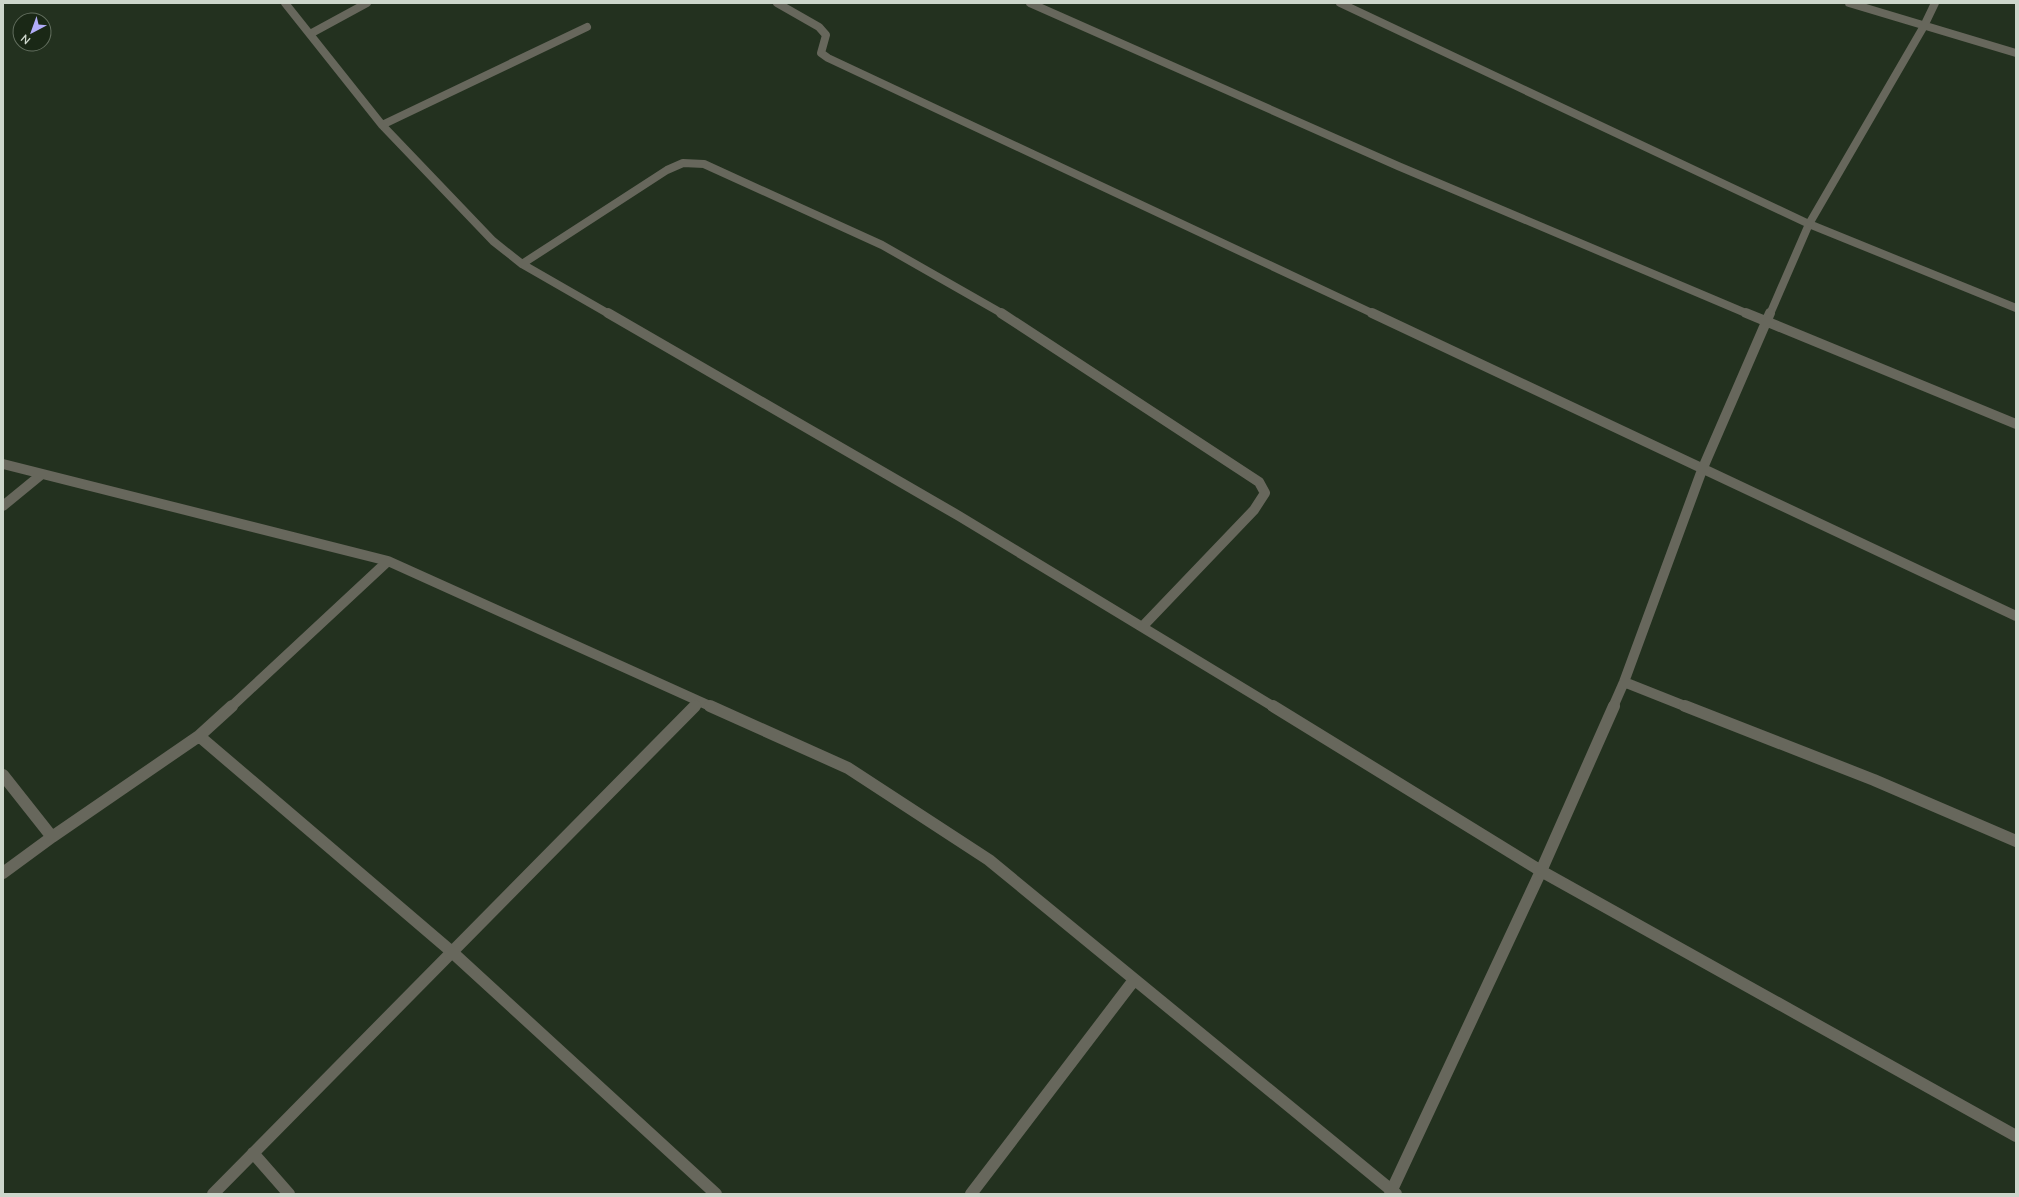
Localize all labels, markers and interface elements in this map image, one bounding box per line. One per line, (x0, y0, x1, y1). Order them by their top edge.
north arrow (12, 12, 52, 52)
text: N (18, 32, 33, 48)

